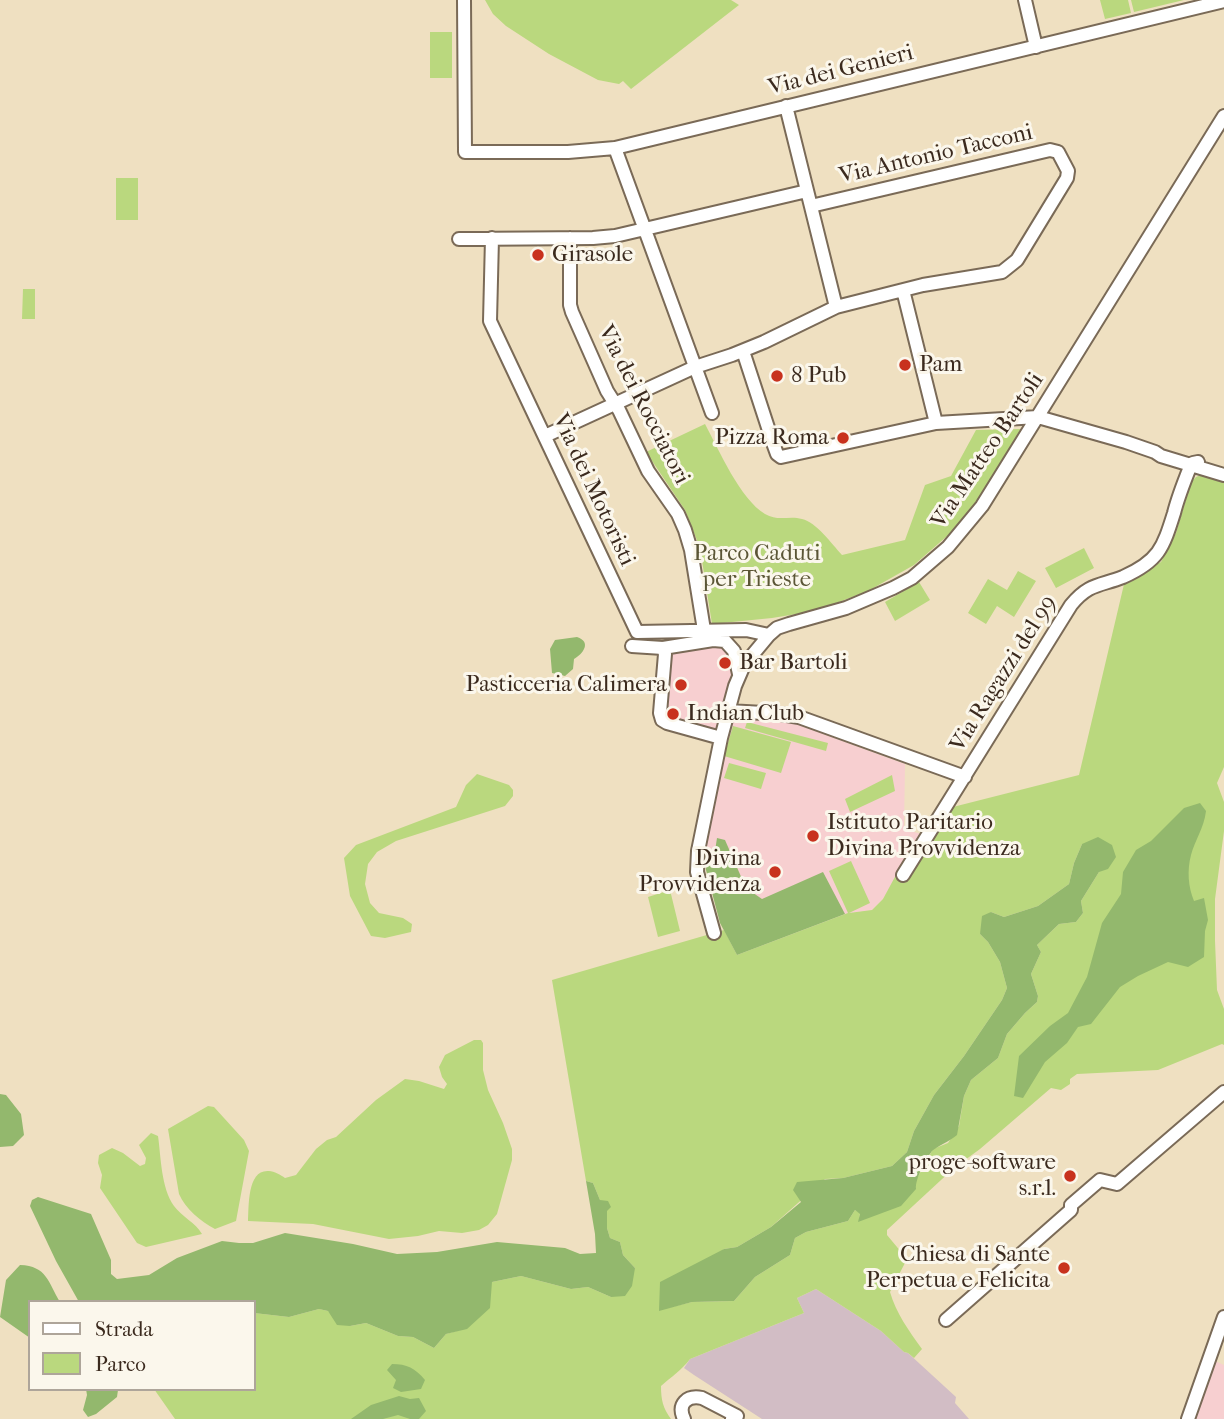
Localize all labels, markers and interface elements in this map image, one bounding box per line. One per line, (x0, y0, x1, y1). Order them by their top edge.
street label: Via dei Genieri (766, 40, 916, 102)
street label: Via Antonio Tacconi (837, 119, 1035, 191)
place label: Girasole (552, 241, 633, 269)
marker: Girasole (530, 247, 546, 263)
street label: Via dei Rocciatori (591, 321, 695, 489)
place label: Pam (919, 351, 962, 379)
marker: Pam (897, 357, 913, 373)
place label: 8 Pub (791, 362, 846, 390)
marker: 8 Pub (769, 368, 785, 384)
street label: Via Matteo Bartoli (926, 368, 1050, 534)
street label: Via dei Motoristi (546, 409, 640, 571)
place label: Pizza Roma (715, 424, 829, 452)
marker: Pizza Roma (835, 430, 851, 446)
park label: Parco Caduti per Trieste (693, 540, 821, 594)
street label: Via Ragazzi del 99 (945, 591, 1063, 757)
place label: Bar Bartoli (739, 649, 848, 677)
marker: Bar Bartoli (717, 655, 733, 671)
place label: Pasticceria Calimera (465, 671, 667, 699)
marker: Pasticceria Calimera (673, 677, 689, 693)
place label: Indian Club (687, 700, 804, 728)
marker: Indian Club (665, 706, 681, 722)
place label: Istituto Paritario Divina Provvidenza (827, 809, 1021, 863)
marker: Istituto Paritario Divina Provvidenza (805, 828, 821, 844)
place label: Divina Provvidenza (638, 845, 761, 899)
marker: Divina Provvidenza (767, 864, 783, 880)
place label: proge-software s.r.l. (908, 1149, 1056, 1203)
marker: proge-software s.r.l. (1062, 1168, 1078, 1184)
place label: Chiesa di Sante Perpetua e Felicita (866, 1241, 1050, 1295)
marker: Chiesa di Sante Perpetua e Felicita (1056, 1260, 1072, 1276)
legend (28, 1300, 256, 1391)
text: Strada (95, 1317, 153, 1341)
text: Parco (95, 1352, 146, 1376)

